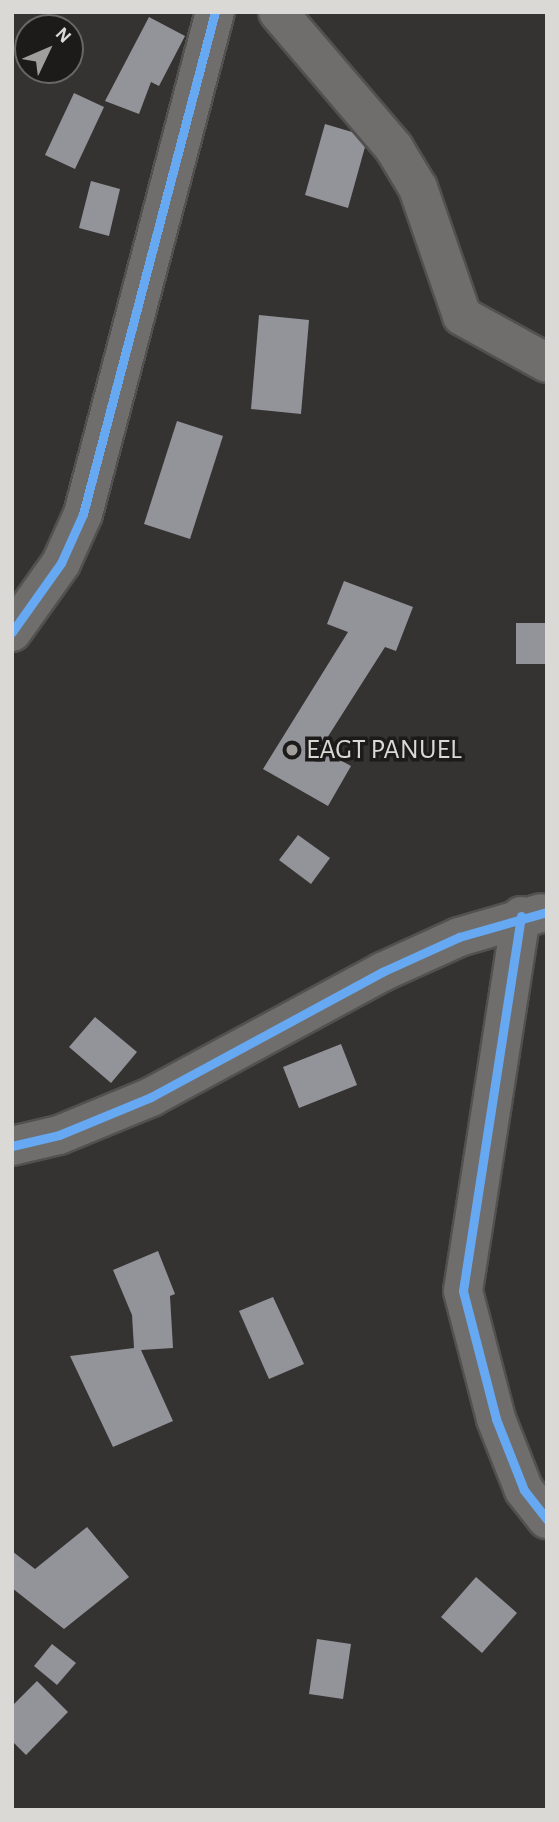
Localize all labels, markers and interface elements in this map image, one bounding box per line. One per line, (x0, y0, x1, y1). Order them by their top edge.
north arrow (14, 14, 84, 84)
text: N (52, 24, 74, 47)
place label: EAGT PANUEL (306, 733, 462, 767)
marker: EAGT PANUEL (284, 742, 300, 758)

